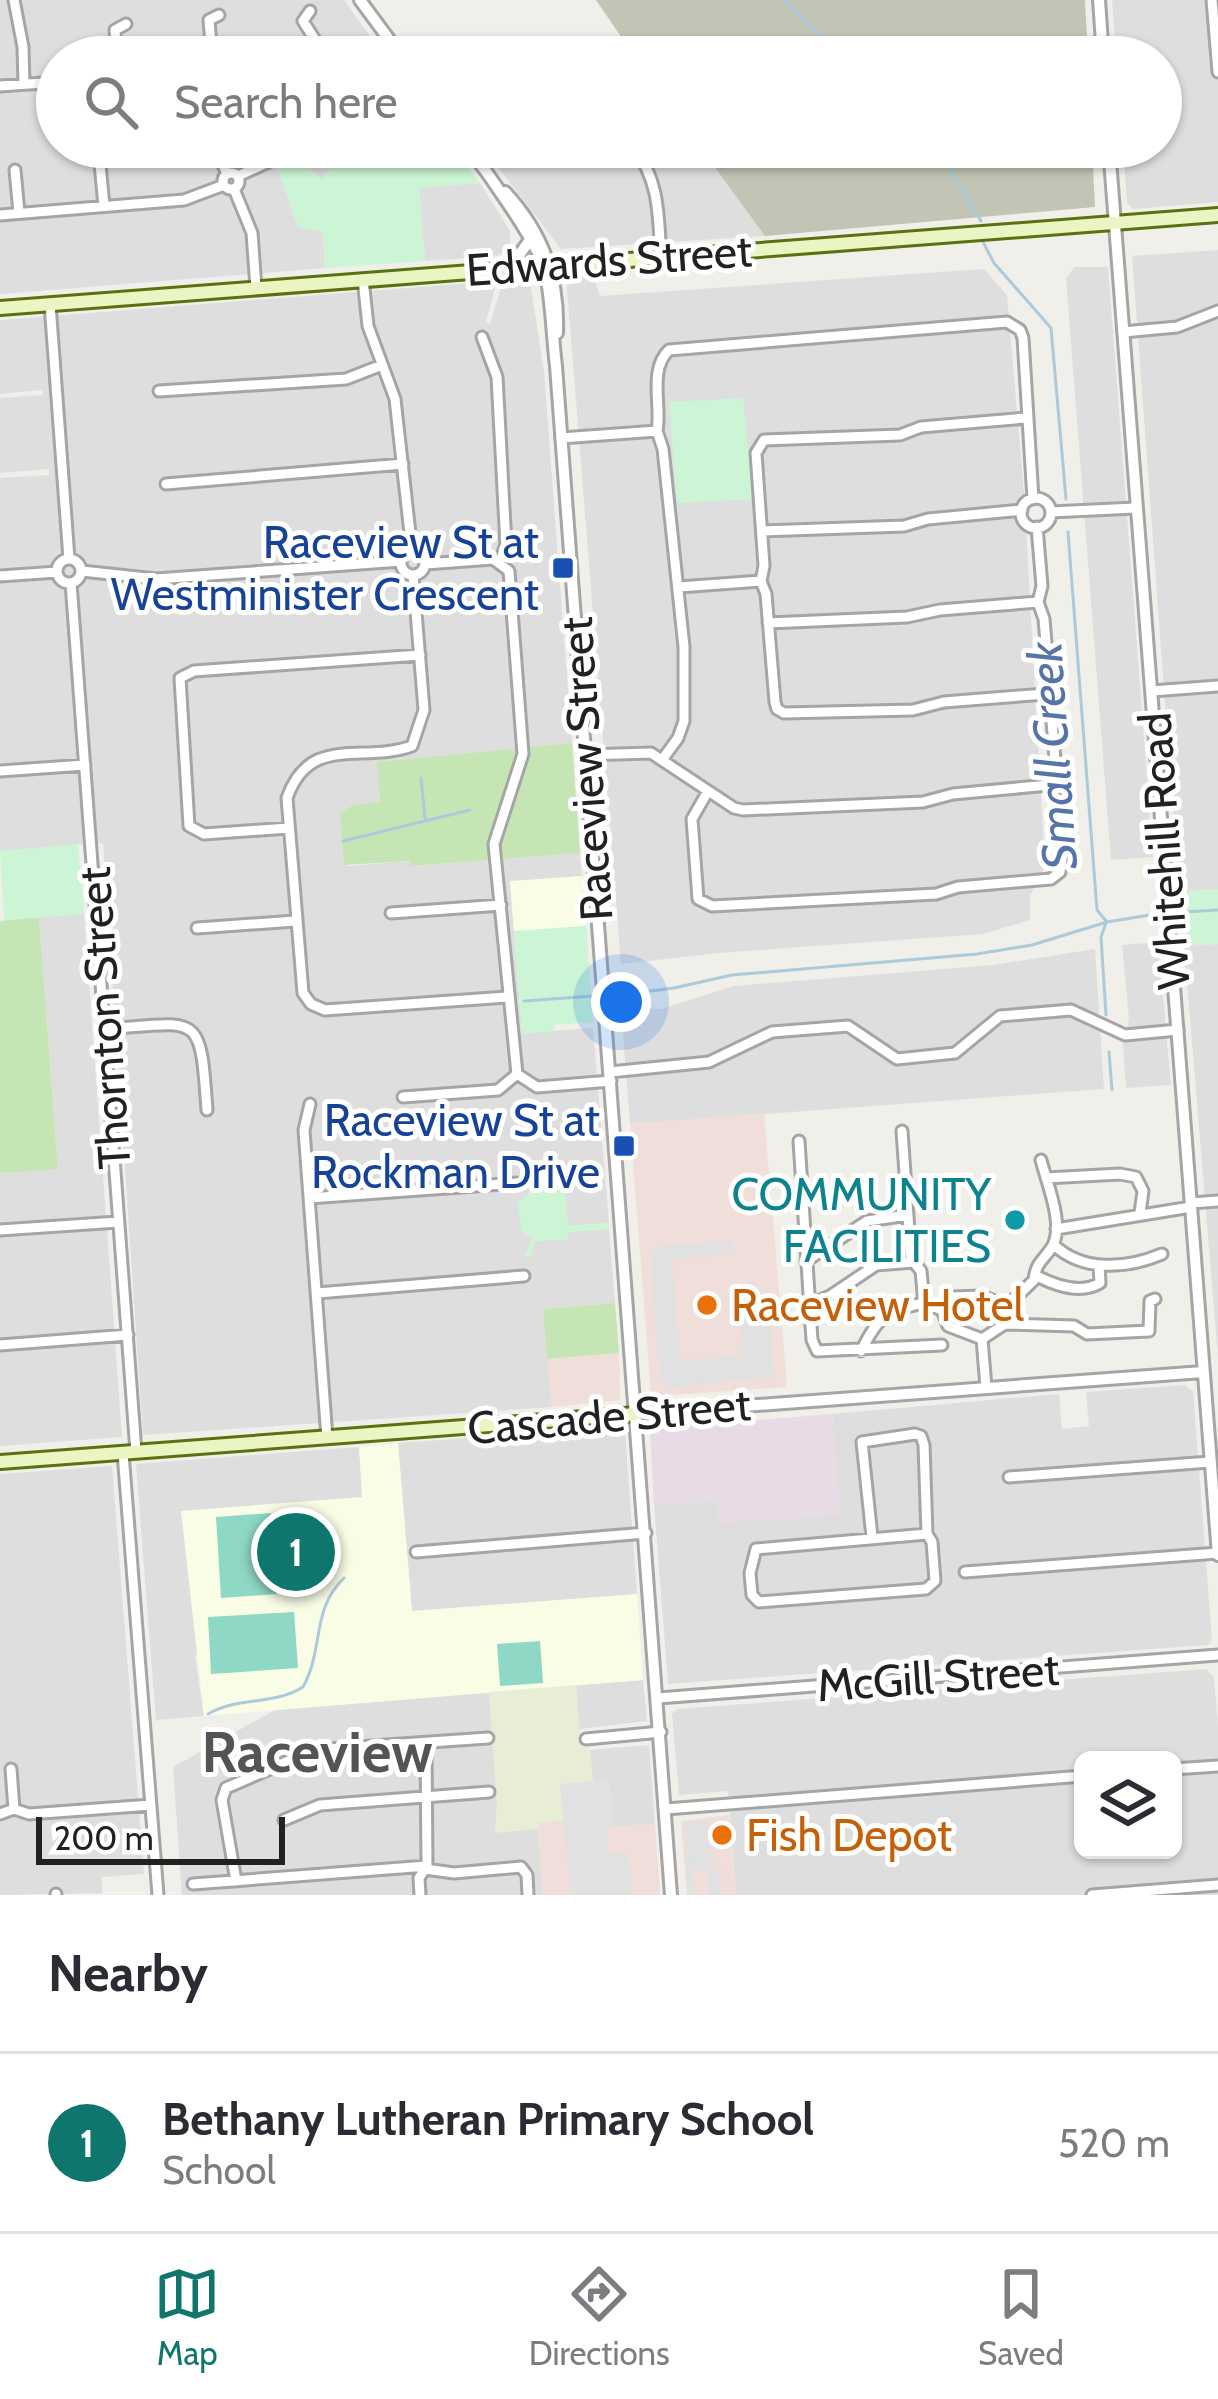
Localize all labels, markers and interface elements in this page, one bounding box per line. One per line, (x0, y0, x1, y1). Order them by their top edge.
search box (36, 36, 1182, 168)
icon: search (78, 69, 144, 135)
text: Search here (174, 75, 398, 129)
street label: Edwards Street (464, 223, 754, 297)
place label: Raceview St at Westminister Crescent (111, 515, 539, 621)
marker: Raceview St at Westminister Crescent (550, 555, 576, 581)
street label: Raceview Street (548, 615, 624, 923)
water label: Small Creek (1015, 639, 1089, 872)
street label: Whitehill Road (1127, 711, 1201, 991)
street label: Thornton Street (67, 865, 141, 1171)
your location (591, 972, 651, 1032)
place label: Raceview St at Rockman Drive (311, 1093, 600, 1199)
marker: Raceview St at Rockman Drive (611, 1133, 637, 1159)
place label: COMMUNITY FACILITIES (732, 1167, 991, 1273)
marker: COMMUNITY FACILITIES (1002, 1207, 1028, 1233)
place label: Raceview Hotel (731, 1278, 1025, 1332)
marker: Raceview Hotel (694, 1292, 720, 1318)
street label: Cascade Street (465, 1377, 753, 1455)
pin: 1 (257, 1507, 335, 1597)
street label: McGill Street (815, 1642, 1061, 1712)
district label: Raceview (201, 1717, 433, 1786)
map controls (1074, 1751, 1182, 1859)
button: layers (1074, 1751, 1182, 1859)
place label: Fish Depot (746, 1808, 952, 1862)
scale bar (36, 1811, 285, 1864)
text: 200 m (54, 1818, 154, 1858)
marker: Fish Depot (709, 1822, 735, 1848)
text: Nearby (48, 1942, 208, 2004)
text: Bethany Lutheran Primary School (162, 2092, 814, 2146)
text: 1 (80, 2119, 94, 2167)
text: 520 m (1058, 2119, 1170, 2167)
text: School (162, 2146, 276, 2194)
tab: Map (154, 2261, 220, 2373)
tab: Directions (529, 2261, 670, 2373)
tab: Saved (978, 2261, 1064, 2373)

